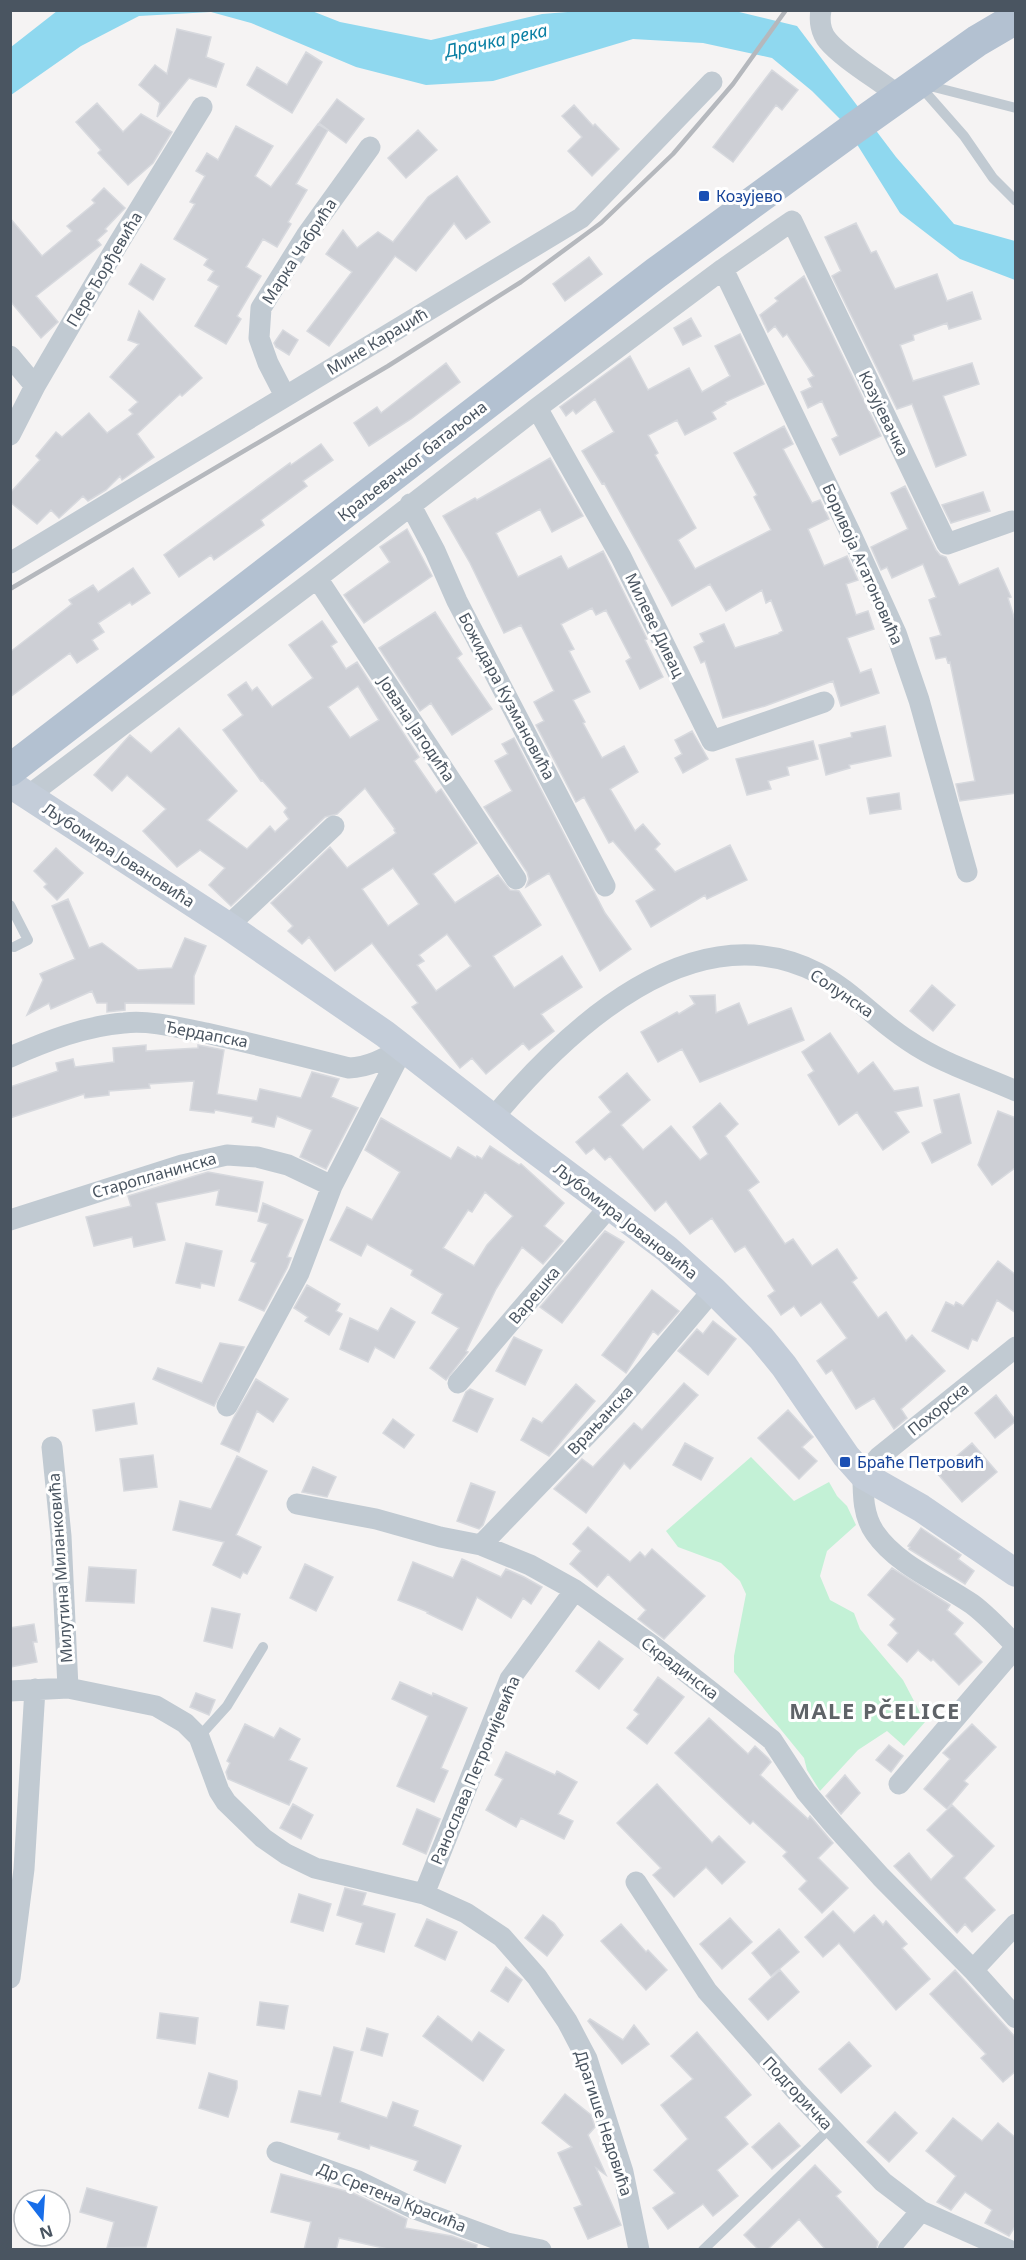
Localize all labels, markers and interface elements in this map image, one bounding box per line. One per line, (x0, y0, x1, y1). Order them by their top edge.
water label: Драчка река (440, 17, 550, 63)
place label: Козујево (716, 185, 782, 207)
marker: Козујево (697, 189, 711, 203)
street label: Марка Чабрића (257, 194, 341, 308)
street label: Пере Ђорђевића (61, 207, 147, 331)
street label: Мине Караџић (322, 302, 432, 380)
street label: Козујевачка (854, 367, 914, 459)
street label: Краљевачког батаљона (333, 396, 491, 526)
street label: Боривоја Агатоновића (817, 480, 909, 648)
street label: Милеве Дивац (620, 569, 690, 681)
street label: Божидара Кузмановића (454, 609, 560, 783)
street label: Јована Јагодића (373, 670, 460, 786)
street label: Љубомира Јовановића (39, 798, 199, 912)
street label: Солунска (806, 964, 878, 1022)
street label: Ђердапска (164, 1015, 250, 1053)
street label: Старопланинска (89, 1147, 219, 1203)
street label: Љубомира Јовановића (550, 1158, 702, 1284)
street label: Варешка (503, 1261, 565, 1329)
street label: Похорска (903, 1377, 973, 1441)
street label: Врањанска (562, 1381, 638, 1459)
place label: Браће Петровић (857, 1451, 984, 1473)
marker: Браће Петровић (838, 1455, 852, 1469)
street label: Милутина Миланковића (42, 1472, 78, 1664)
street label: Скрадинска (637, 1632, 723, 1704)
street label: Ранослава Петронијевића (425, 1672, 525, 1868)
district label: MALE PČELICE (789, 1695, 961, 1725)
street label: Драгише Недовића (570, 2047, 638, 2199)
street label: Подгоричка (758, 2051, 838, 2135)
street label: Др Сретена Красића (314, 2157, 470, 2237)
north arrow (12, 2188, 72, 2248)
text: N (37, 2220, 56, 2245)

